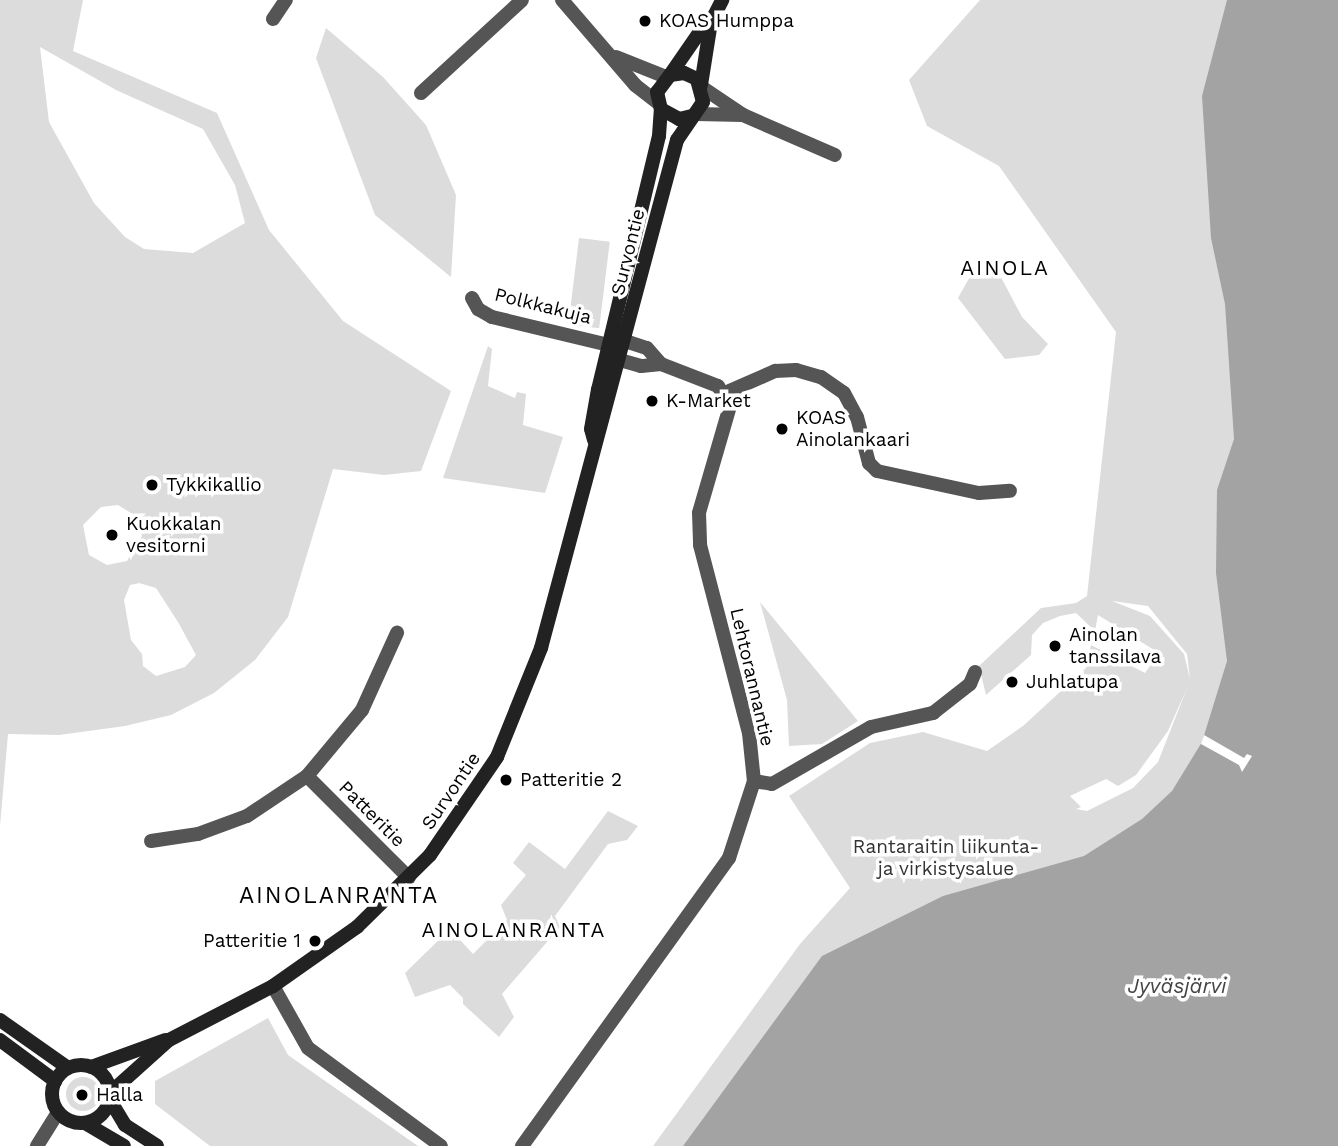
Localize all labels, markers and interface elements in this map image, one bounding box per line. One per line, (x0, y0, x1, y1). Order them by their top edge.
place label: KOAS Humppa (659, 10, 794, 32)
marker: KOAS Humppa (637, 13, 653, 29)
street label: Survontie (606, 206, 650, 298)
district label: AINOLA (961, 255, 1049, 281)
street label: Polkkakuja (492, 283, 594, 329)
place label: K-Market (666, 390, 751, 412)
marker: K-Market (644, 393, 660, 409)
place label: KOAS Ainolankaari (796, 407, 910, 451)
marker: KOAS Ainolankaari (774, 421, 790, 437)
place label: Tykkikallio (166, 474, 262, 496)
marker: Tykkikallio (144, 477, 160, 493)
place label: Kuokkalan vesitorni (126, 513, 222, 557)
marker: Kuokkalan vesitorni (104, 527, 120, 543)
street label: Lehtorannantie (725, 606, 779, 748)
place label: Ainolan tanssilava (1069, 624, 1161, 668)
marker: Ainolan tanssilava (1047, 638, 1063, 654)
place label: Juhlatupa (1026, 671, 1119, 693)
marker: Juhlatupa (1004, 674, 1020, 690)
street label: Survontie (417, 748, 485, 834)
place label: Patteritie 2 (520, 769, 622, 791)
marker: Patteritie 2 (498, 772, 514, 788)
street label: Patteritie (334, 776, 410, 852)
park label: Rantaraitin liikunta- ja virkistysalue (853, 836, 1039, 880)
district label: AINOLANRANTA (240, 882, 438, 910)
district label: AINOLANRANTA (423, 917, 605, 943)
place label: Patteritie 1 (203, 930, 301, 952)
marker: Patteritie 1 (307, 933, 323, 949)
water label: Jyväsjärvi (1128, 973, 1226, 999)
place label: Halla (96, 1084, 143, 1106)
marker: Halla (74, 1087, 90, 1103)

